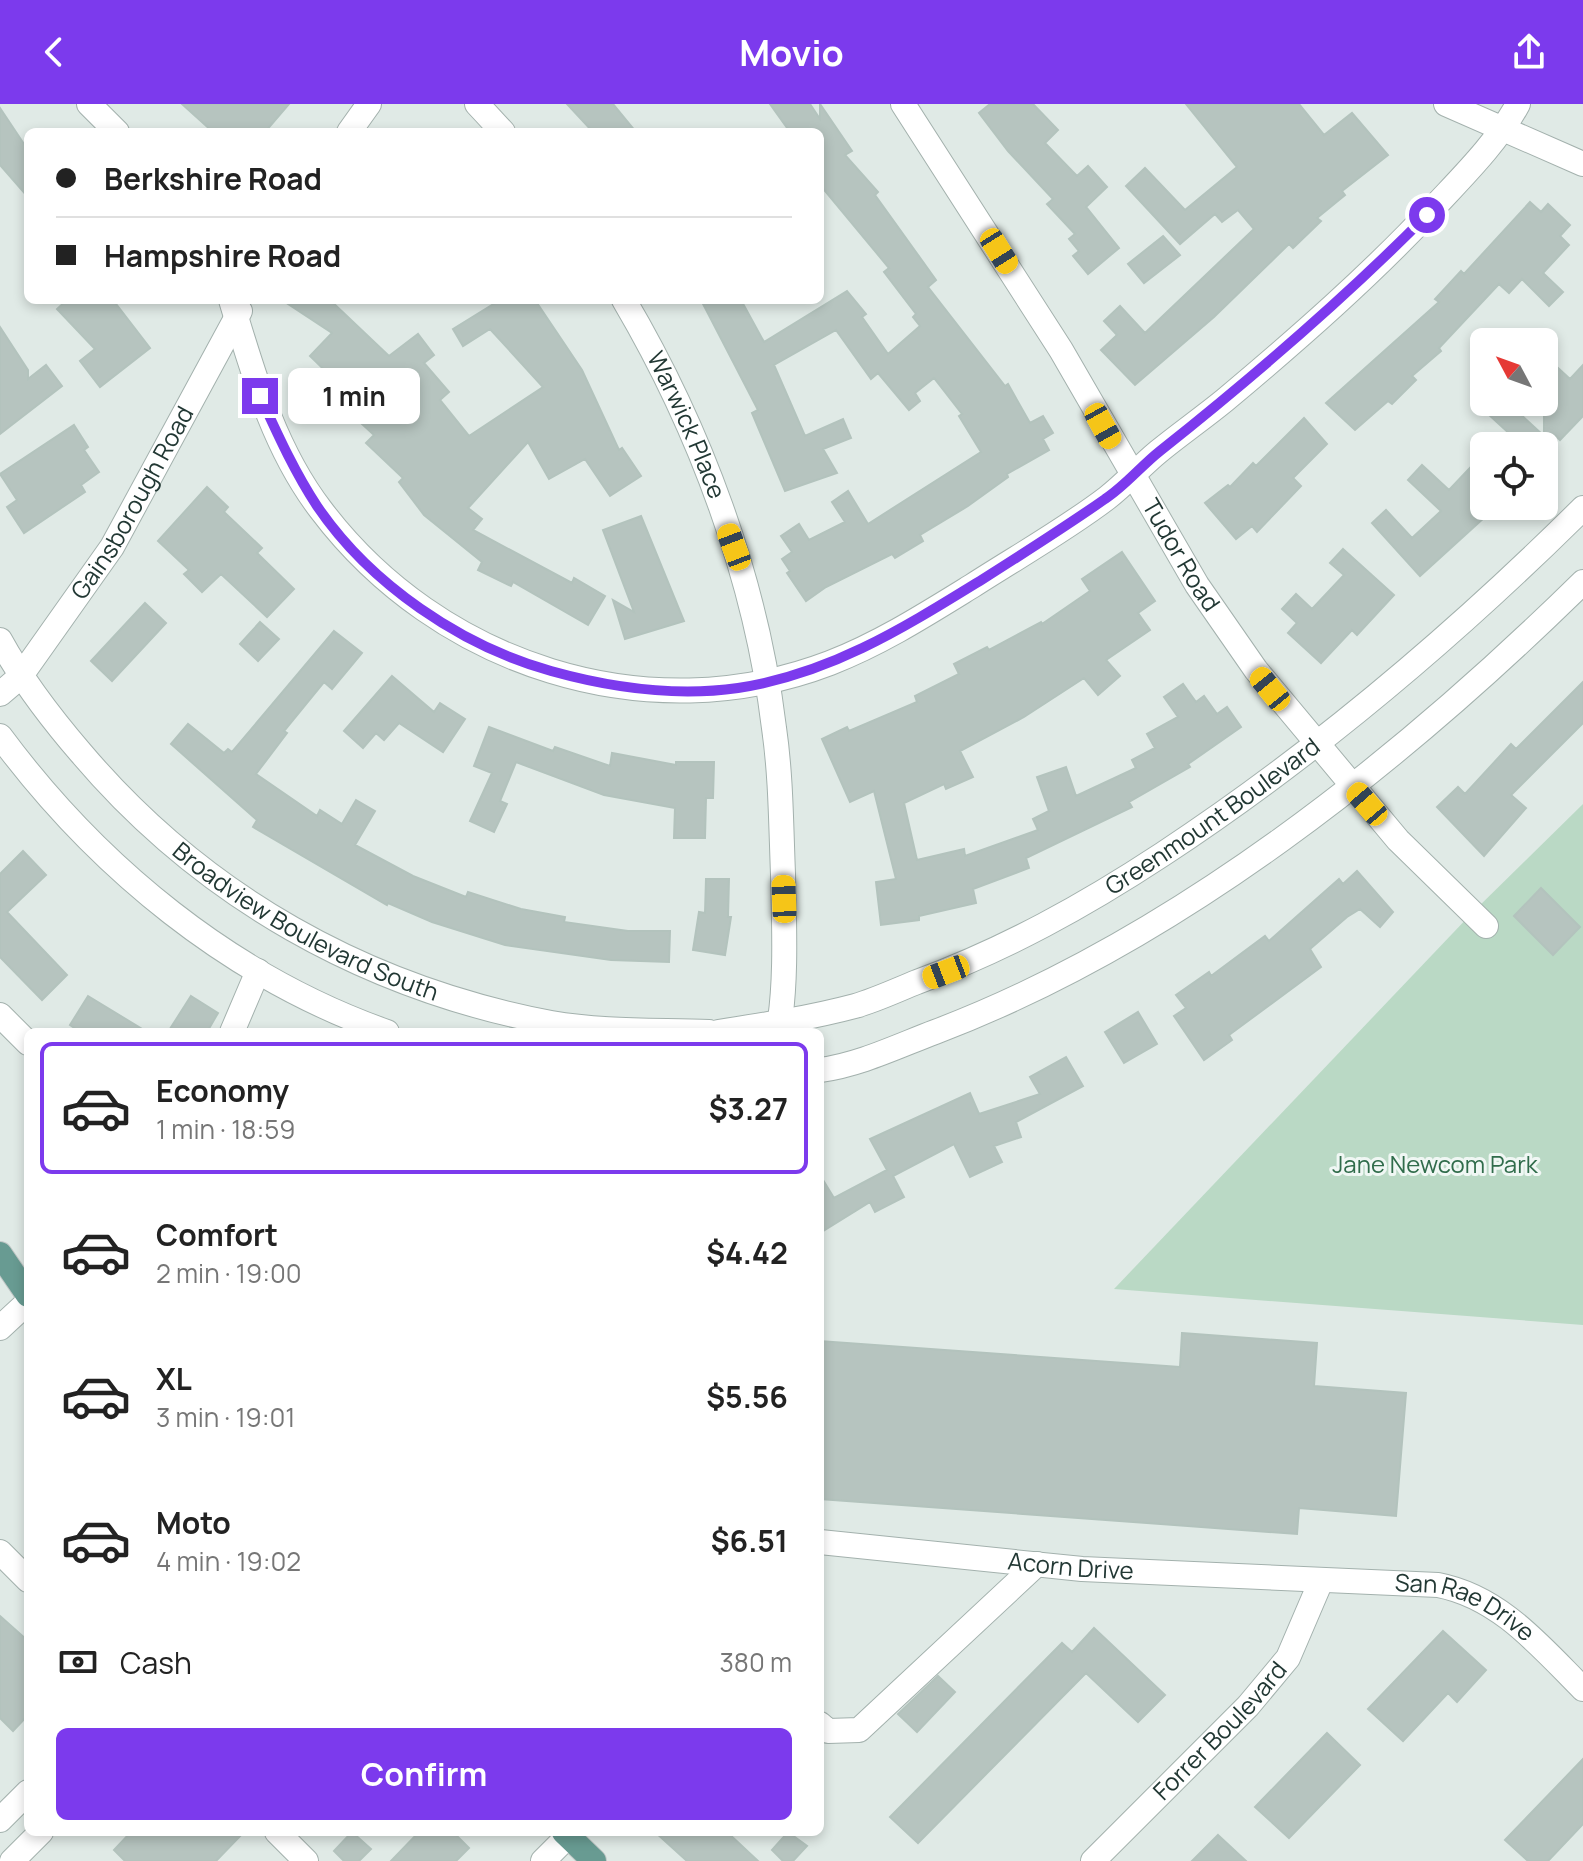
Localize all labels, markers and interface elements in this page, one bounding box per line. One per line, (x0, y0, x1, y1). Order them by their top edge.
text: Movio (739, 28, 844, 77)
icon: back (32, 30, 76, 74)
icon: share (1507, 30, 1551, 74)
text: Berkshire Road (104, 158, 322, 199)
route start (1409, 197, 1445, 233)
car (976, 224, 1022, 278)
text: Hampshire Road (104, 235, 341, 276)
north arrow (1470, 328, 1558, 416)
map controls (1470, 328, 1558, 520)
street label: Warwick Place (640, 345, 734, 503)
callout: 1 min (288, 368, 420, 424)
route end (242, 378, 278, 414)
text: 1 min (322, 378, 386, 414)
car (1081, 399, 1125, 453)
street label: Gainsborough Road (62, 400, 200, 605)
button: locate (1470, 432, 1558, 520)
street label: Tudor Road (1135, 492, 1228, 618)
car (714, 520, 754, 574)
car (1246, 663, 1294, 715)
street label: Greenmount Boulevard (1098, 729, 1326, 902)
car (1342, 778, 1392, 830)
street label: Broadview Boulevard South (166, 834, 443, 1008)
car (771, 875, 797, 923)
car (919, 952, 973, 992)
text: Economy (156, 1070, 289, 1111)
icon: car (60, 1072, 132, 1144)
text: $3.27 (709, 1088, 788, 1129)
text: 1 min · 18:59 (156, 1111, 295, 1147)
park label: Jane Newcom Park (1332, 1147, 1539, 1180)
text: Comfort (156, 1214, 278, 1255)
icon: car (60, 1216, 132, 1288)
text: $4.42 (706, 1232, 788, 1273)
text: 2 min · 19:00 (156, 1255, 302, 1291)
text: XL (156, 1358, 192, 1399)
icon: car (60, 1360, 132, 1432)
text: $5.56 (706, 1376, 788, 1417)
text: 3 min · 19:01 (156, 1399, 295, 1435)
text: Moto (156, 1502, 231, 1543)
icon: car (60, 1504, 132, 1576)
text: $6.51 (711, 1520, 788, 1561)
text: 4 min · 19:02 (156, 1543, 301, 1579)
street label: Acorn Drive (1006, 1543, 1134, 1586)
street label: San Rae Drive (1394, 1565, 1543, 1648)
icon: cash (56, 1640, 100, 1684)
text: Cash (120, 1642, 192, 1683)
text: 380 m (719, 1644, 792, 1680)
street label: Forrer Boulevard (1145, 1654, 1293, 1807)
button: Confirm (56, 1728, 792, 1820)

